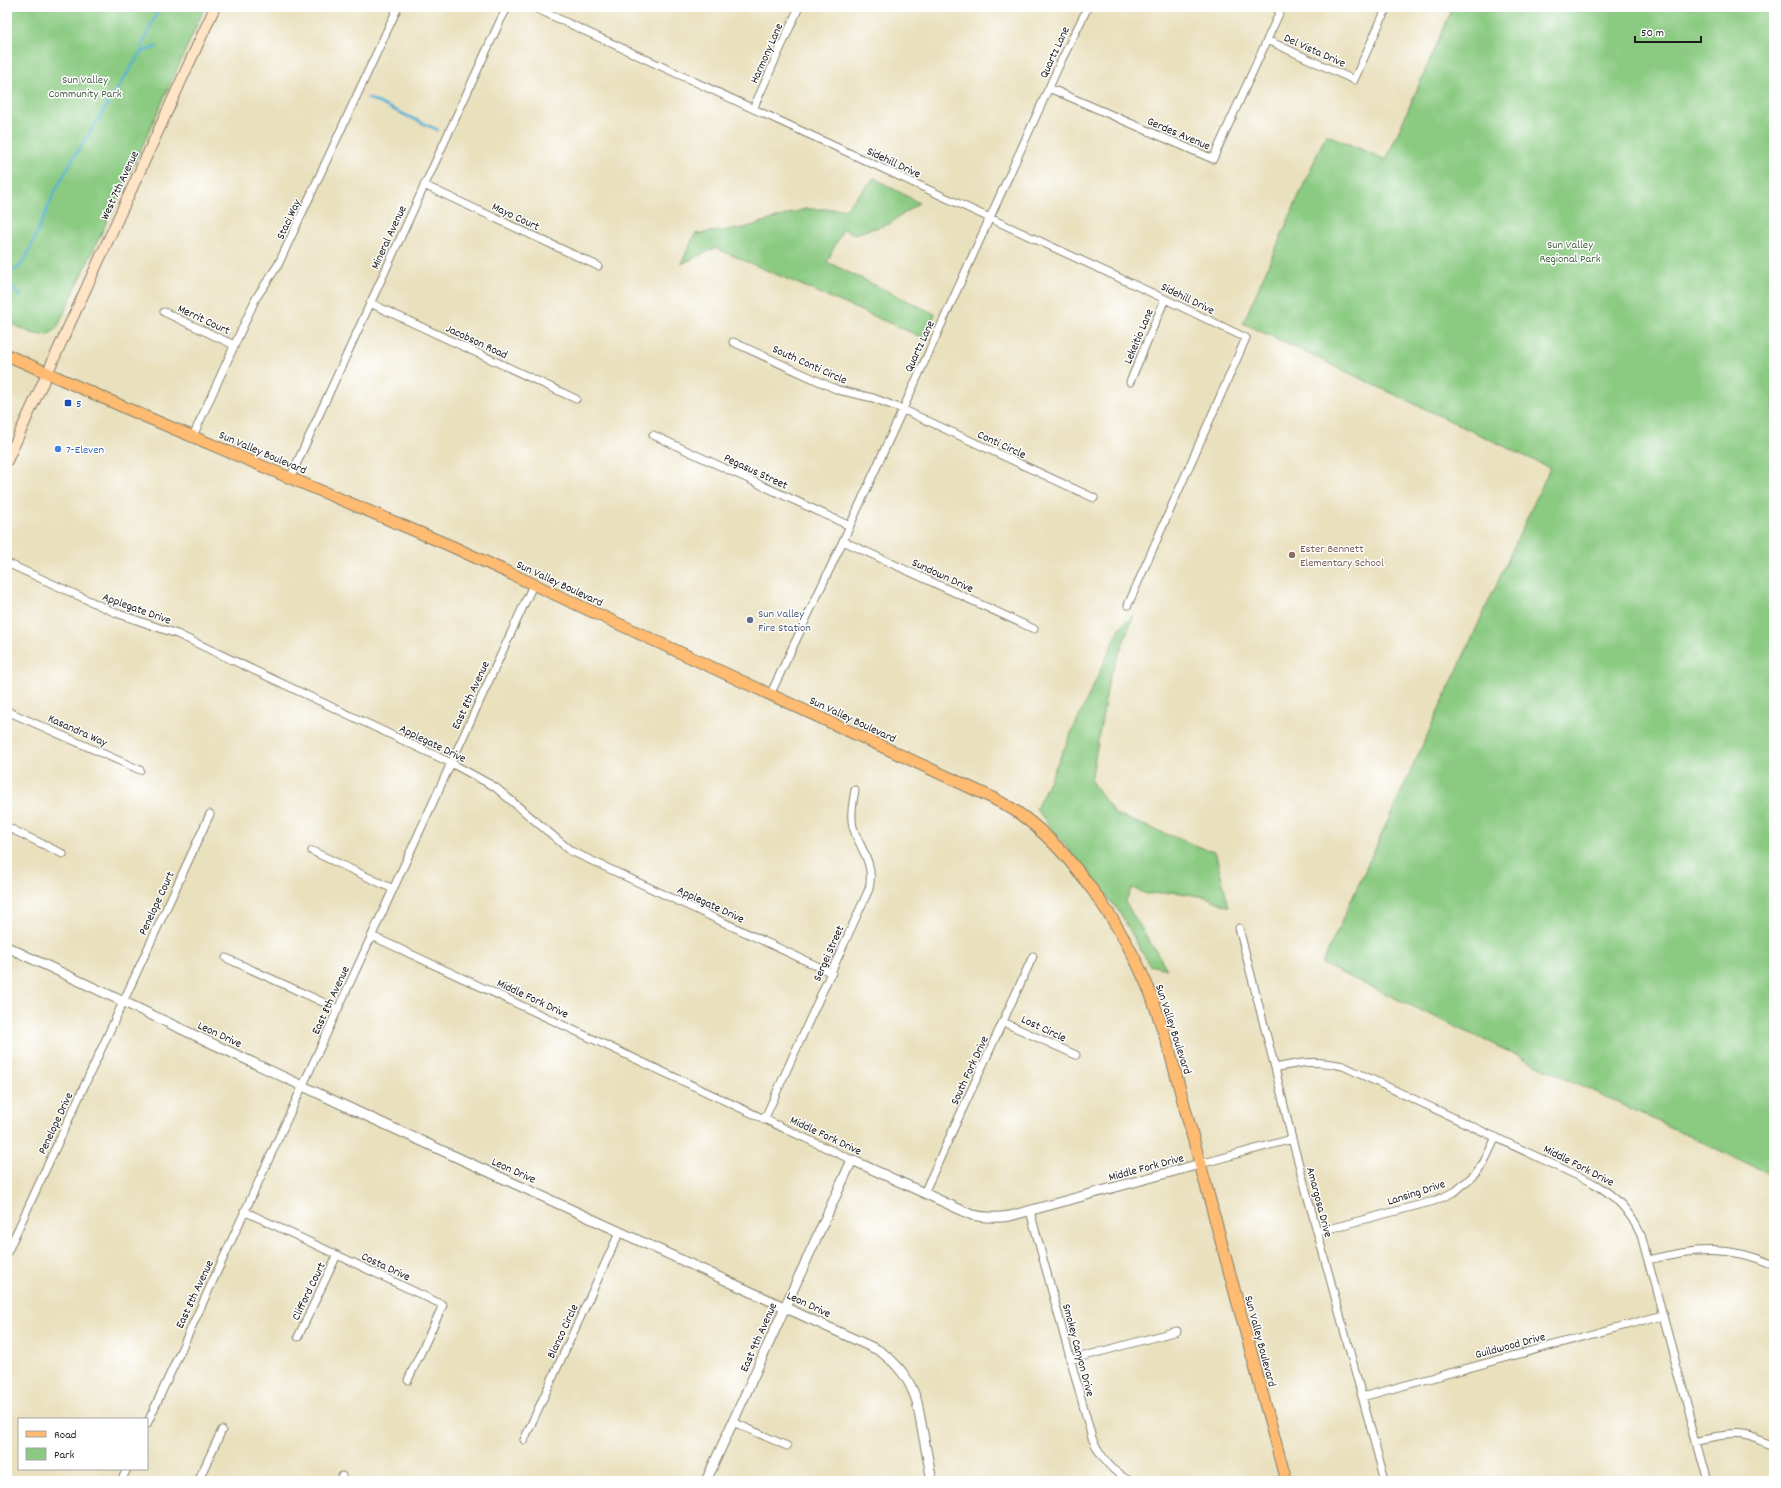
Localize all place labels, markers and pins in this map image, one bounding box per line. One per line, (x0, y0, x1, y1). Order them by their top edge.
place label: 5 (76, 396, 82, 413)
marker: 5 (63, 398, 73, 408)
place label: 7-Eleven (66, 442, 105, 459)
marker: 7-Eleven (53, 444, 63, 454)
place label: Ester Bennett Elementary School (1300, 541, 1384, 572)
marker: Ester Bennett Elementary School (1287, 550, 1297, 560)
place label: Sun Valley Fire Station (758, 606, 811, 637)
marker: Sun Valley Fire Station (745, 615, 755, 625)

